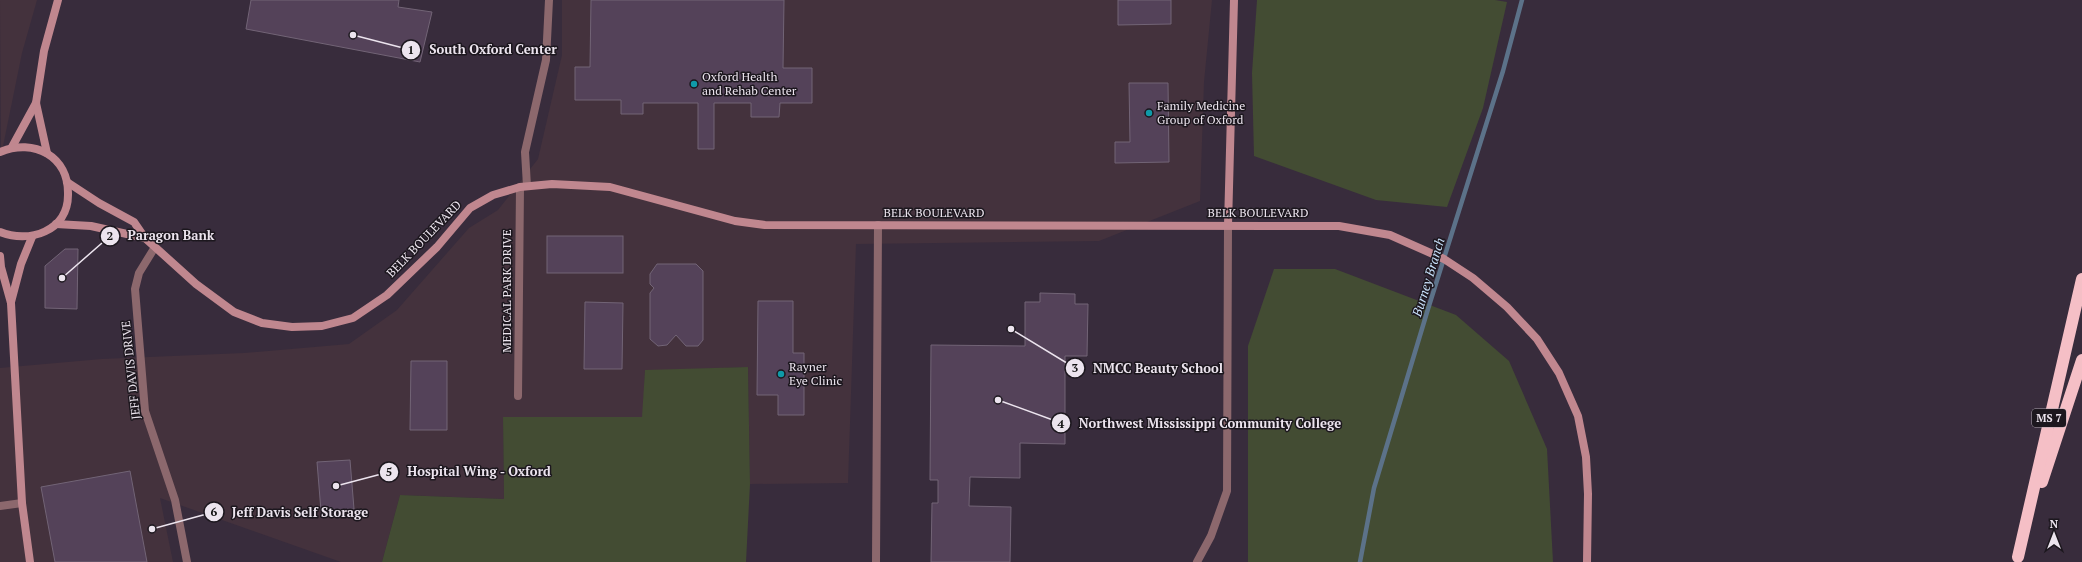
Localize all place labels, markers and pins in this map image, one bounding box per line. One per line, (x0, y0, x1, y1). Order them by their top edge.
callout: South Oxford Center (401, 37, 564, 62)
place label: Oxford Health and Rehab Center (702, 69, 797, 98)
marker: Oxford Health and Rehab Center (689, 79, 699, 89)
place label: Family Medicine Group of Oxford (1157, 98, 1245, 127)
marker: Family Medicine Group of Oxford (1144, 108, 1154, 118)
callout: Paragon Bank (100, 223, 223, 248)
callout: NMCC Beauty School (1065, 356, 1231, 381)
place label: Rayner Eye Clinic (789, 359, 842, 388)
marker: Rayner Eye Clinic (776, 369, 786, 379)
callout: Northwest Mississippi Community College (1051, 411, 1349, 436)
callout: Hospital Wing - Oxford (379, 459, 560, 484)
callout: Jeff Davis Self Storage (204, 500, 376, 525)

